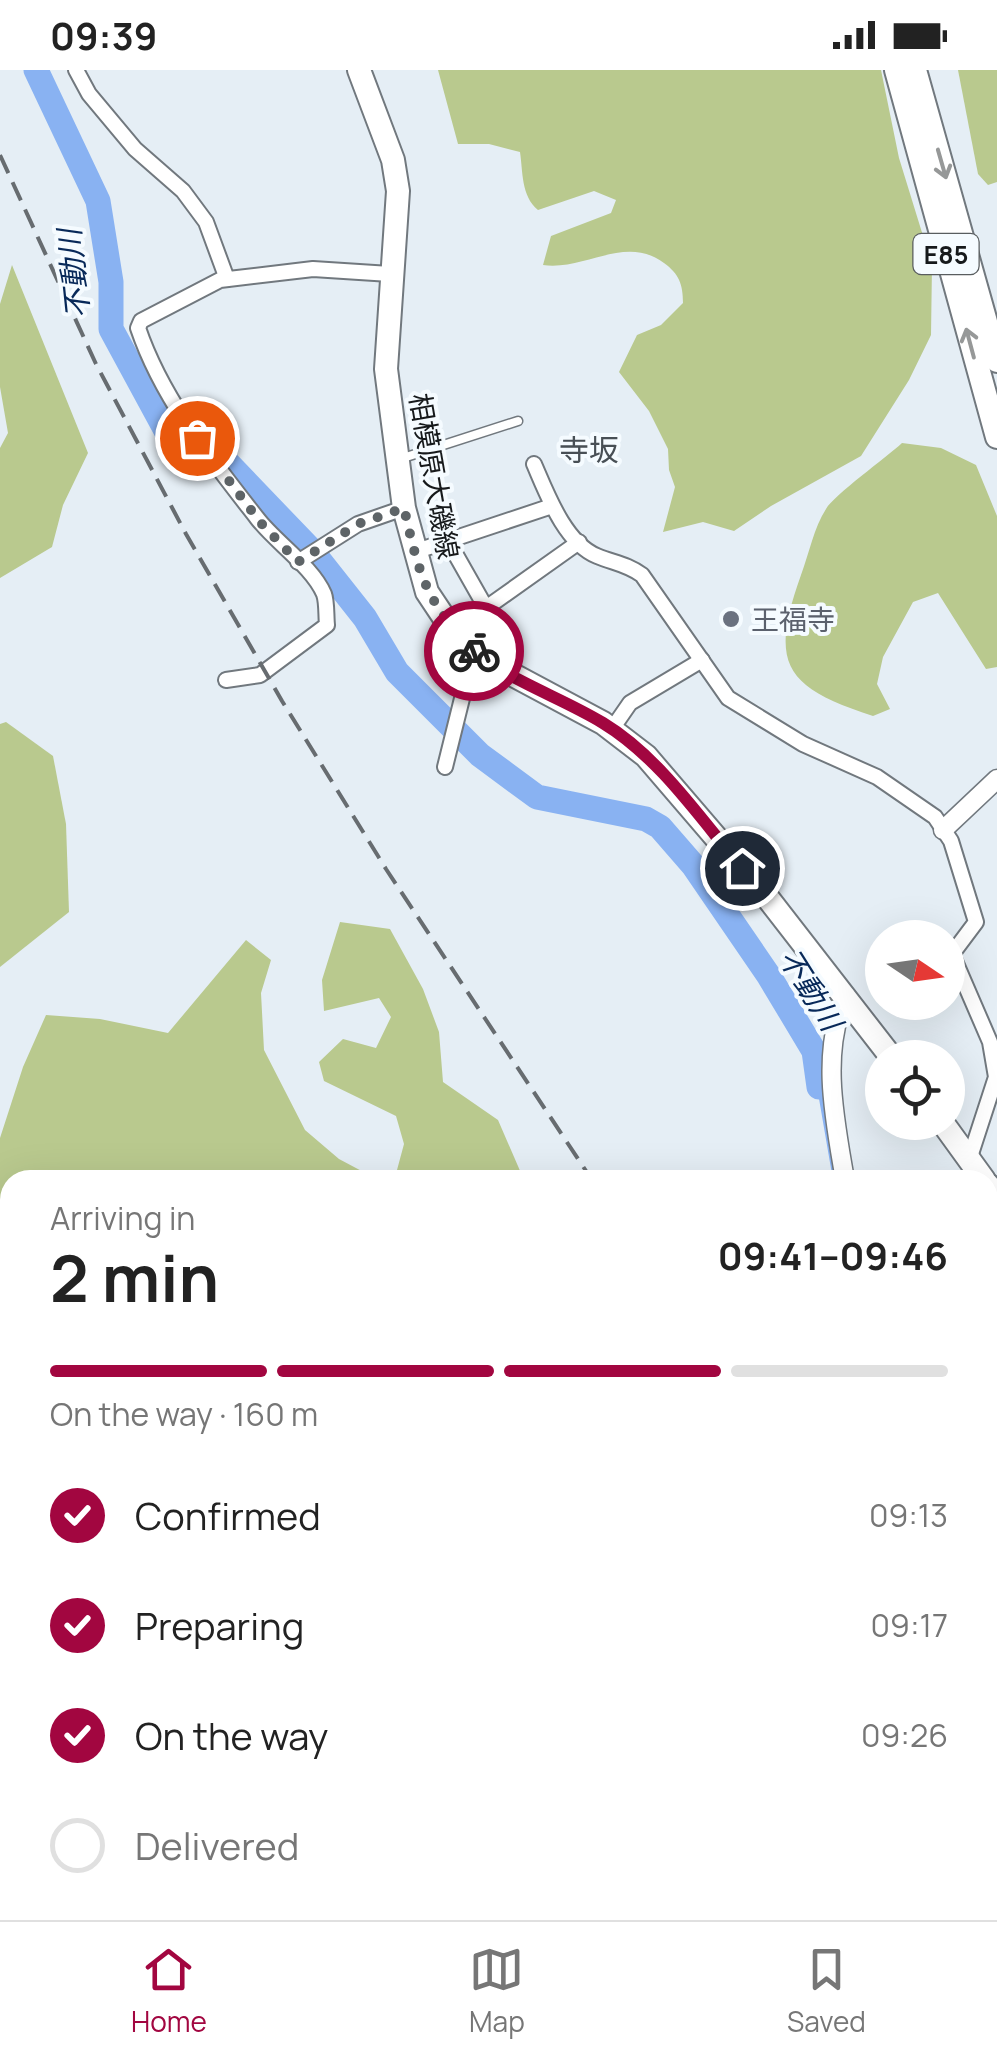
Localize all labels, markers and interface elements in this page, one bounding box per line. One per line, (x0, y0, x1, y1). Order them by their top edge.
text: 09:39 (50, 9, 157, 61)
one-way arrow (933, 148, 952, 179)
water label: 不動川 (48, 224, 98, 321)
road number: E85 (914, 234, 978, 274)
one-way arrow (960, 328, 978, 359)
street label: 相模原大磯線 (402, 390, 468, 562)
pin (155, 396, 240, 481)
icon: bag (170, 411, 225, 466)
district label: 寺坂 (559, 429, 619, 470)
place label: 王福寺 (751, 600, 835, 638)
courier (424, 601, 524, 701)
marker: 王福寺 (720, 608, 742, 630)
icon: bike (447, 624, 502, 679)
pin (700, 826, 785, 911)
icon: home (715, 841, 770, 896)
north arrow (865, 920, 965, 1020)
map controls (865, 920, 965, 1140)
water label: 不動川 (770, 940, 854, 1041)
button: locate (865, 1040, 965, 1140)
text: Arriving in (50, 1196, 195, 1240)
text: 09:41–09:46 (718, 1229, 948, 1281)
text: 2 min (50, 1233, 219, 1322)
text: On the way · 160 m (50, 1392, 318, 1436)
icon: check (50, 1488, 105, 1543)
text: Confirmed (135, 1489, 321, 1541)
text: 09:13 (869, 1493, 948, 1537)
icon: check (50, 1598, 105, 1653)
text: Preparing (135, 1599, 304, 1651)
text: 09:17 (871, 1603, 948, 1647)
icon: check (50, 1708, 105, 1763)
text: On the way (135, 1709, 328, 1761)
text: 09:26 (861, 1713, 948, 1757)
text: Delivered (135, 1819, 299, 1871)
tab: Home (131, 1942, 207, 2040)
tab: Map (469, 1942, 525, 2040)
tab: Saved (787, 1942, 866, 2040)

